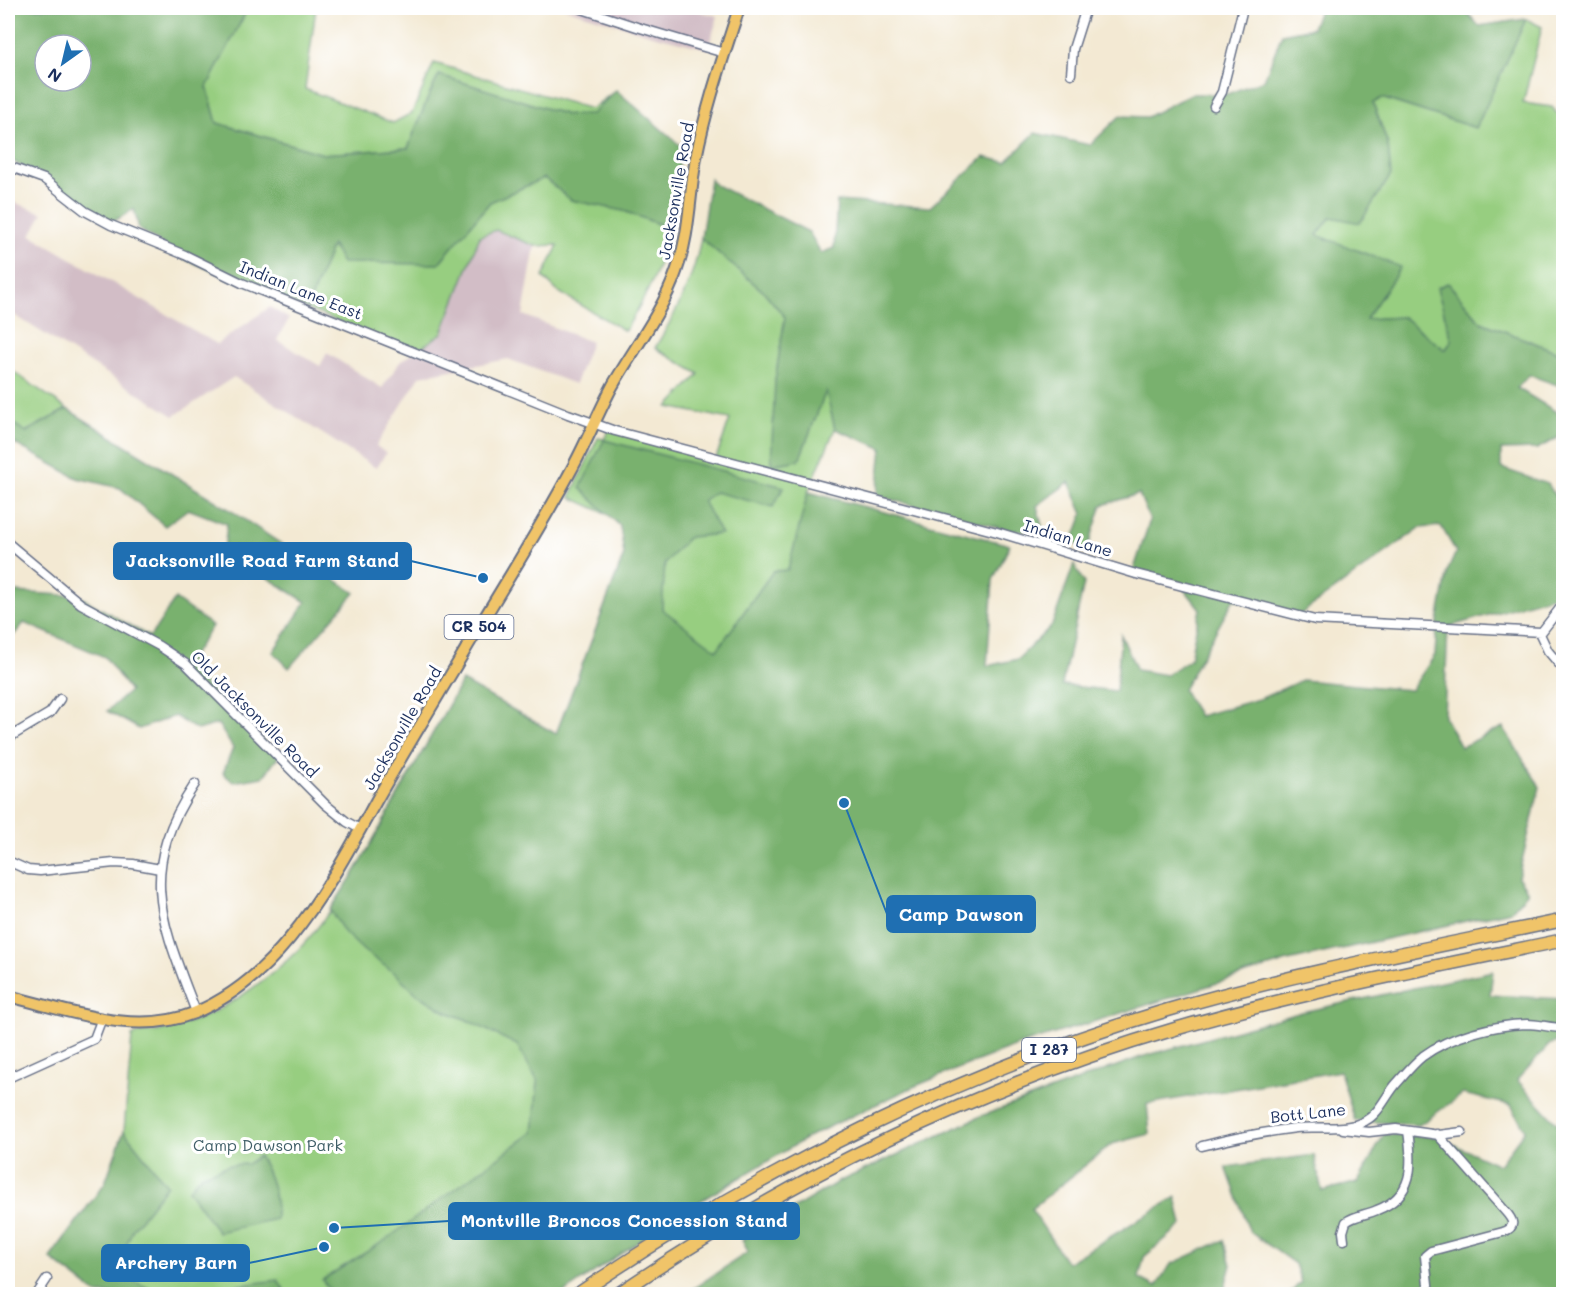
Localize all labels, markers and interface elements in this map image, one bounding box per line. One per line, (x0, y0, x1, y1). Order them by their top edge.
north arrow (33, 33, 93, 93)
text: N (43, 64, 65, 88)
street label: Jacksonville Road (653, 121, 698, 261)
street label: Indian Lane East (236, 255, 366, 324)
street label: Indian Lane (1021, 514, 1115, 561)
callout: Jacksonville Road Farm Stand (114, 543, 411, 579)
text: Jacksonville Road Farm Stand (125, 548, 399, 572)
road number: CR 504 (444, 615, 514, 639)
street label: Old Jacksonville Road (187, 646, 323, 782)
street label: Jacksonville Road (358, 662, 445, 793)
callout: Camp Dawson (887, 896, 1035, 932)
text: Camp Dawson (899, 902, 1023, 926)
road number: I 287 (1022, 1038, 1076, 1062)
street label: Bott Lane (1269, 1098, 1347, 1127)
park label: Camp Dawson Park (193, 1134, 343, 1155)
callout: Montville Broncos Concession Stand (449, 1203, 799, 1239)
text: Montville Broncos Concession Stand (461, 1208, 787, 1232)
callout: Archery Barn (102, 1245, 249, 1281)
text: Archery Barn (115, 1250, 237, 1274)

